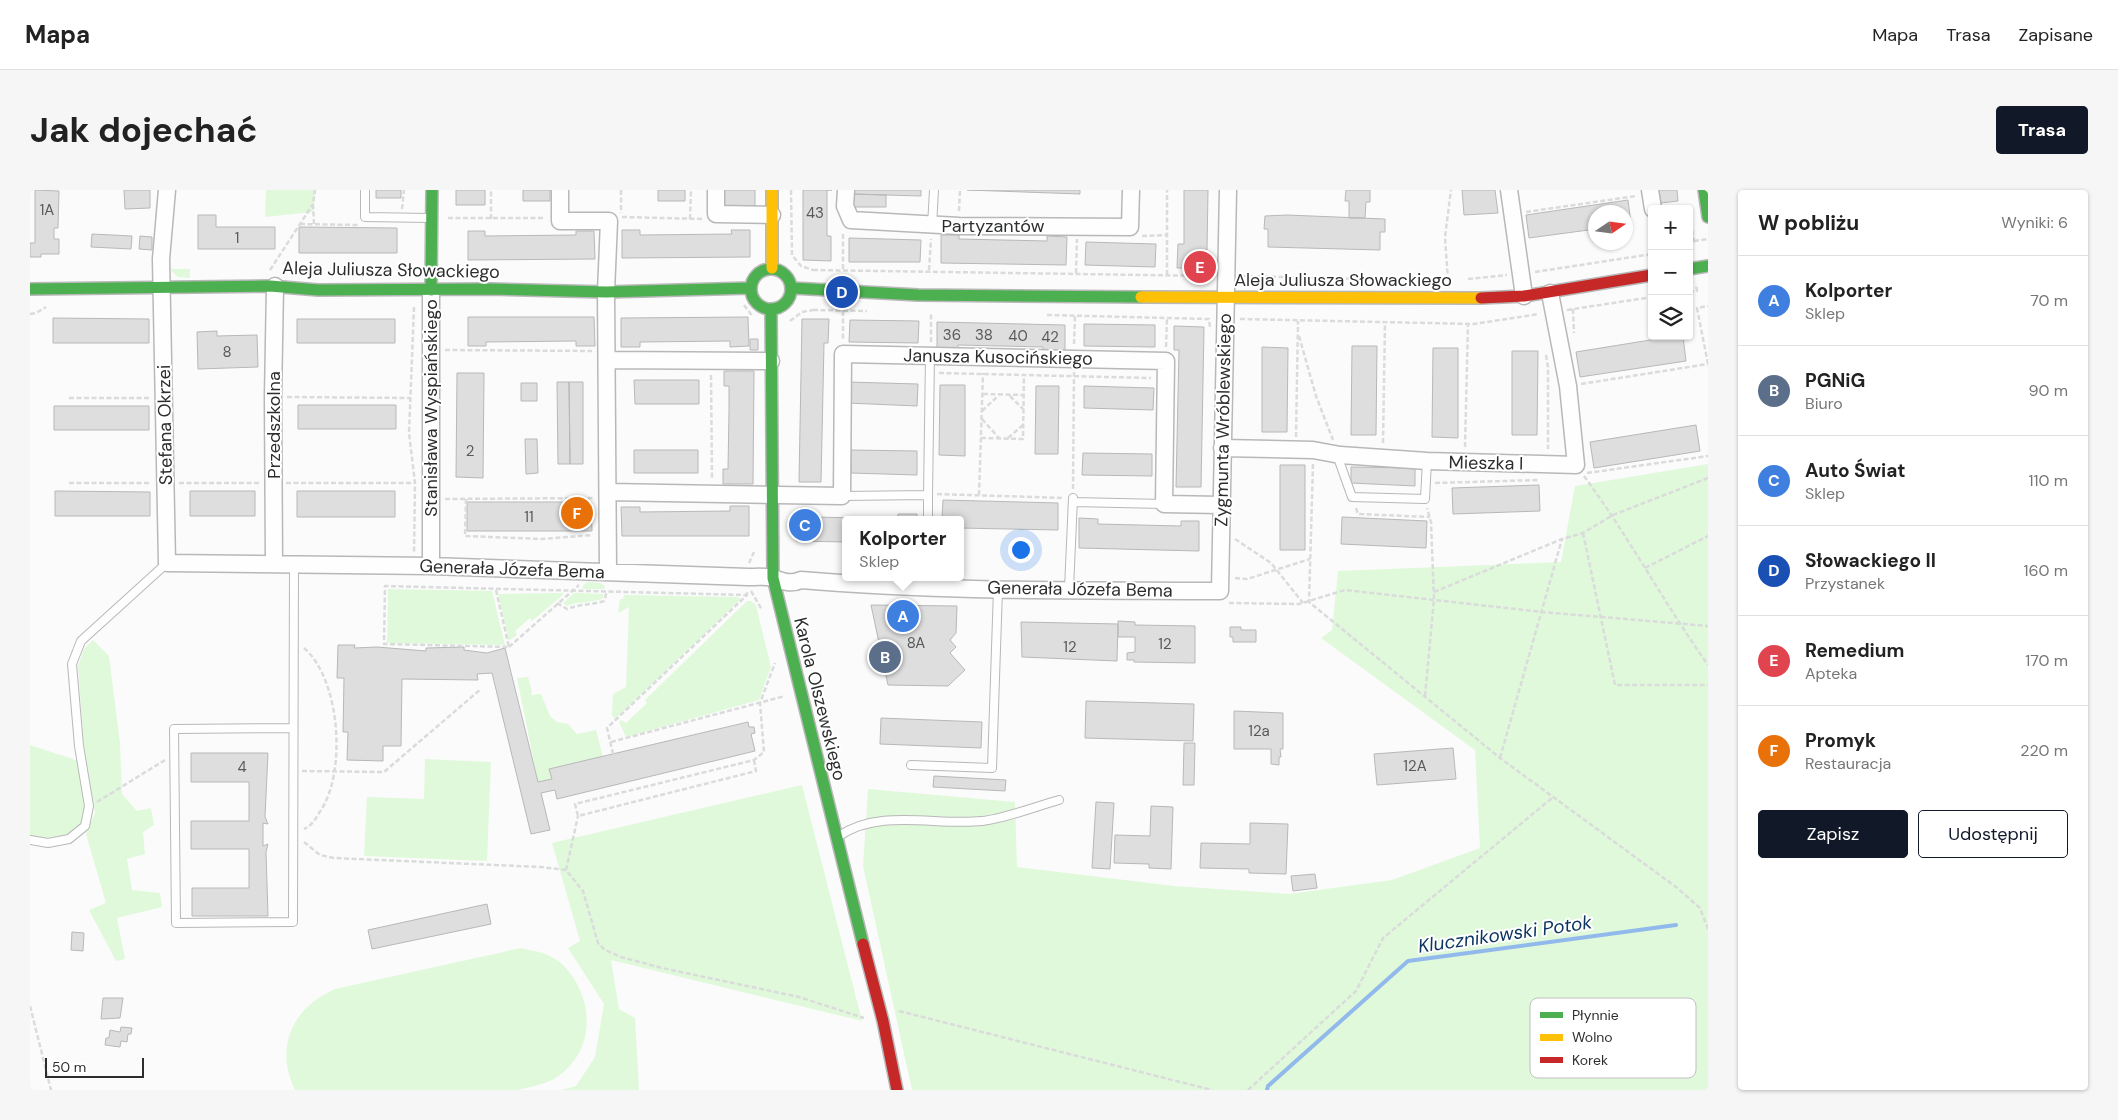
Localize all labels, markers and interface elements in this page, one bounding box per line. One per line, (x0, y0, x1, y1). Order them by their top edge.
text: Mapa (25, 19, 90, 50)
text: Mapa (1872, 23, 1918, 47)
text: Trasa (1946, 23, 1990, 47)
text: Zapisane (2018, 23, 2093, 47)
button: Trasa (1996, 106, 2088, 154)
text: Jak dojechać (30, 107, 257, 153)
house number: 1A (40, 200, 54, 220)
house number: 43 (806, 203, 824, 223)
north arrow (1588, 205, 1633, 250)
map controls (1648, 205, 1693, 340)
button: + (1648, 205, 1693, 250)
text: W pobliżu (1758, 209, 1859, 237)
text: Wyniki: 6 (2001, 212, 2068, 233)
street label: Partyzantów (942, 214, 1045, 238)
house number: 1 (235, 228, 239, 248)
pin: E (1184, 248, 1216, 286)
button: − (1648, 250, 1693, 295)
street label: Aleja Juliusza Słowackiego (282, 256, 500, 284)
street label: Aleja Juliusza Słowackiego (1234, 268, 1452, 292)
pin: D (826, 273, 858, 311)
text: Kolporter (1805, 278, 1892, 303)
text: A (1768, 290, 1780, 311)
text: 70 m (2030, 290, 2068, 311)
button: layers (1648, 295, 1693, 340)
street label: Stanisława Wyspiańskiego (419, 299, 443, 517)
text: Sklep (1805, 303, 1845, 324)
street label: Zygmunta Wróblewskiego (1209, 313, 1237, 527)
house number: 36 (943, 325, 961, 345)
house number: 38 (975, 325, 993, 345)
house number: 40 (1008, 326, 1028, 346)
house number: 42 (1041, 327, 1059, 347)
house number: 8 (222, 342, 232, 362)
street label: Janusza Kusocińskiego (903, 343, 1093, 371)
street label: Stefana Okrzei (152, 365, 178, 485)
text: PGNiG (1805, 368, 1865, 393)
street label: Przedszkolna (262, 371, 286, 479)
text: B (1769, 380, 1779, 401)
text: 90 m (2028, 380, 2068, 401)
text: Biuro (1805, 393, 1843, 414)
house number: 2 (466, 441, 474, 461)
street label: Mieszka I (1448, 450, 1524, 476)
text: Auto Świat (1805, 458, 1906, 483)
text: C (1768, 470, 1780, 491)
text: 110 m (2029, 470, 2068, 491)
text: Sklep (1805, 483, 1845, 504)
pin: F (561, 494, 593, 532)
pin: C (789, 506, 821, 544)
house number: 11 (524, 507, 534, 527)
popup (842, 516, 964, 581)
text: Kolporter (859, 526, 947, 551)
your location (1008, 537, 1034, 563)
text: Słowackiego II (1805, 548, 1936, 573)
text: Sklep (859, 551, 899, 572)
street label: Generała Józefa Bema (419, 554, 605, 584)
text: D (1768, 560, 1780, 581)
text: 160 m (2024, 560, 2068, 581)
text: Przystanek (1805, 573, 1885, 594)
street label: Generała Józefa Bema (987, 575, 1173, 603)
pin: A (887, 597, 919, 635)
street label: Karola Olszewskiego (788, 615, 852, 783)
house number: 8A (907, 633, 925, 653)
house number: 12 (1158, 634, 1172, 654)
house number: 12 (1063, 637, 1077, 657)
pin: B (869, 638, 901, 676)
text: Remedium (1805, 638, 1904, 663)
text: E (1769, 650, 1779, 671)
text: 170 m (2025, 650, 2068, 671)
text: Apteka (1805, 663, 1857, 684)
house number: 12a (1248, 721, 1270, 741)
text: Promyk (1805, 728, 1876, 753)
text: F (1770, 740, 1778, 761)
text: 220 m (2020, 740, 2068, 761)
text: Restauracja (1805, 753, 1891, 774)
house number: 12A (1403, 756, 1427, 776)
house number: 4 (237, 757, 247, 777)
button: Zapisz (1758, 810, 1908, 858)
button: Udostępnij (1918, 810, 2068, 858)
water label: Klucznikowski Potok (1416, 909, 1594, 959)
legend (1530, 998, 1696, 1078)
text: Płynnie (1572, 1006, 1619, 1024)
text: Wolno (1572, 1028, 1613, 1046)
text: Korek (1572, 1051, 1608, 1069)
scale bar (45, 1055, 144, 1078)
text: 50 m (52, 1058, 86, 1076)

